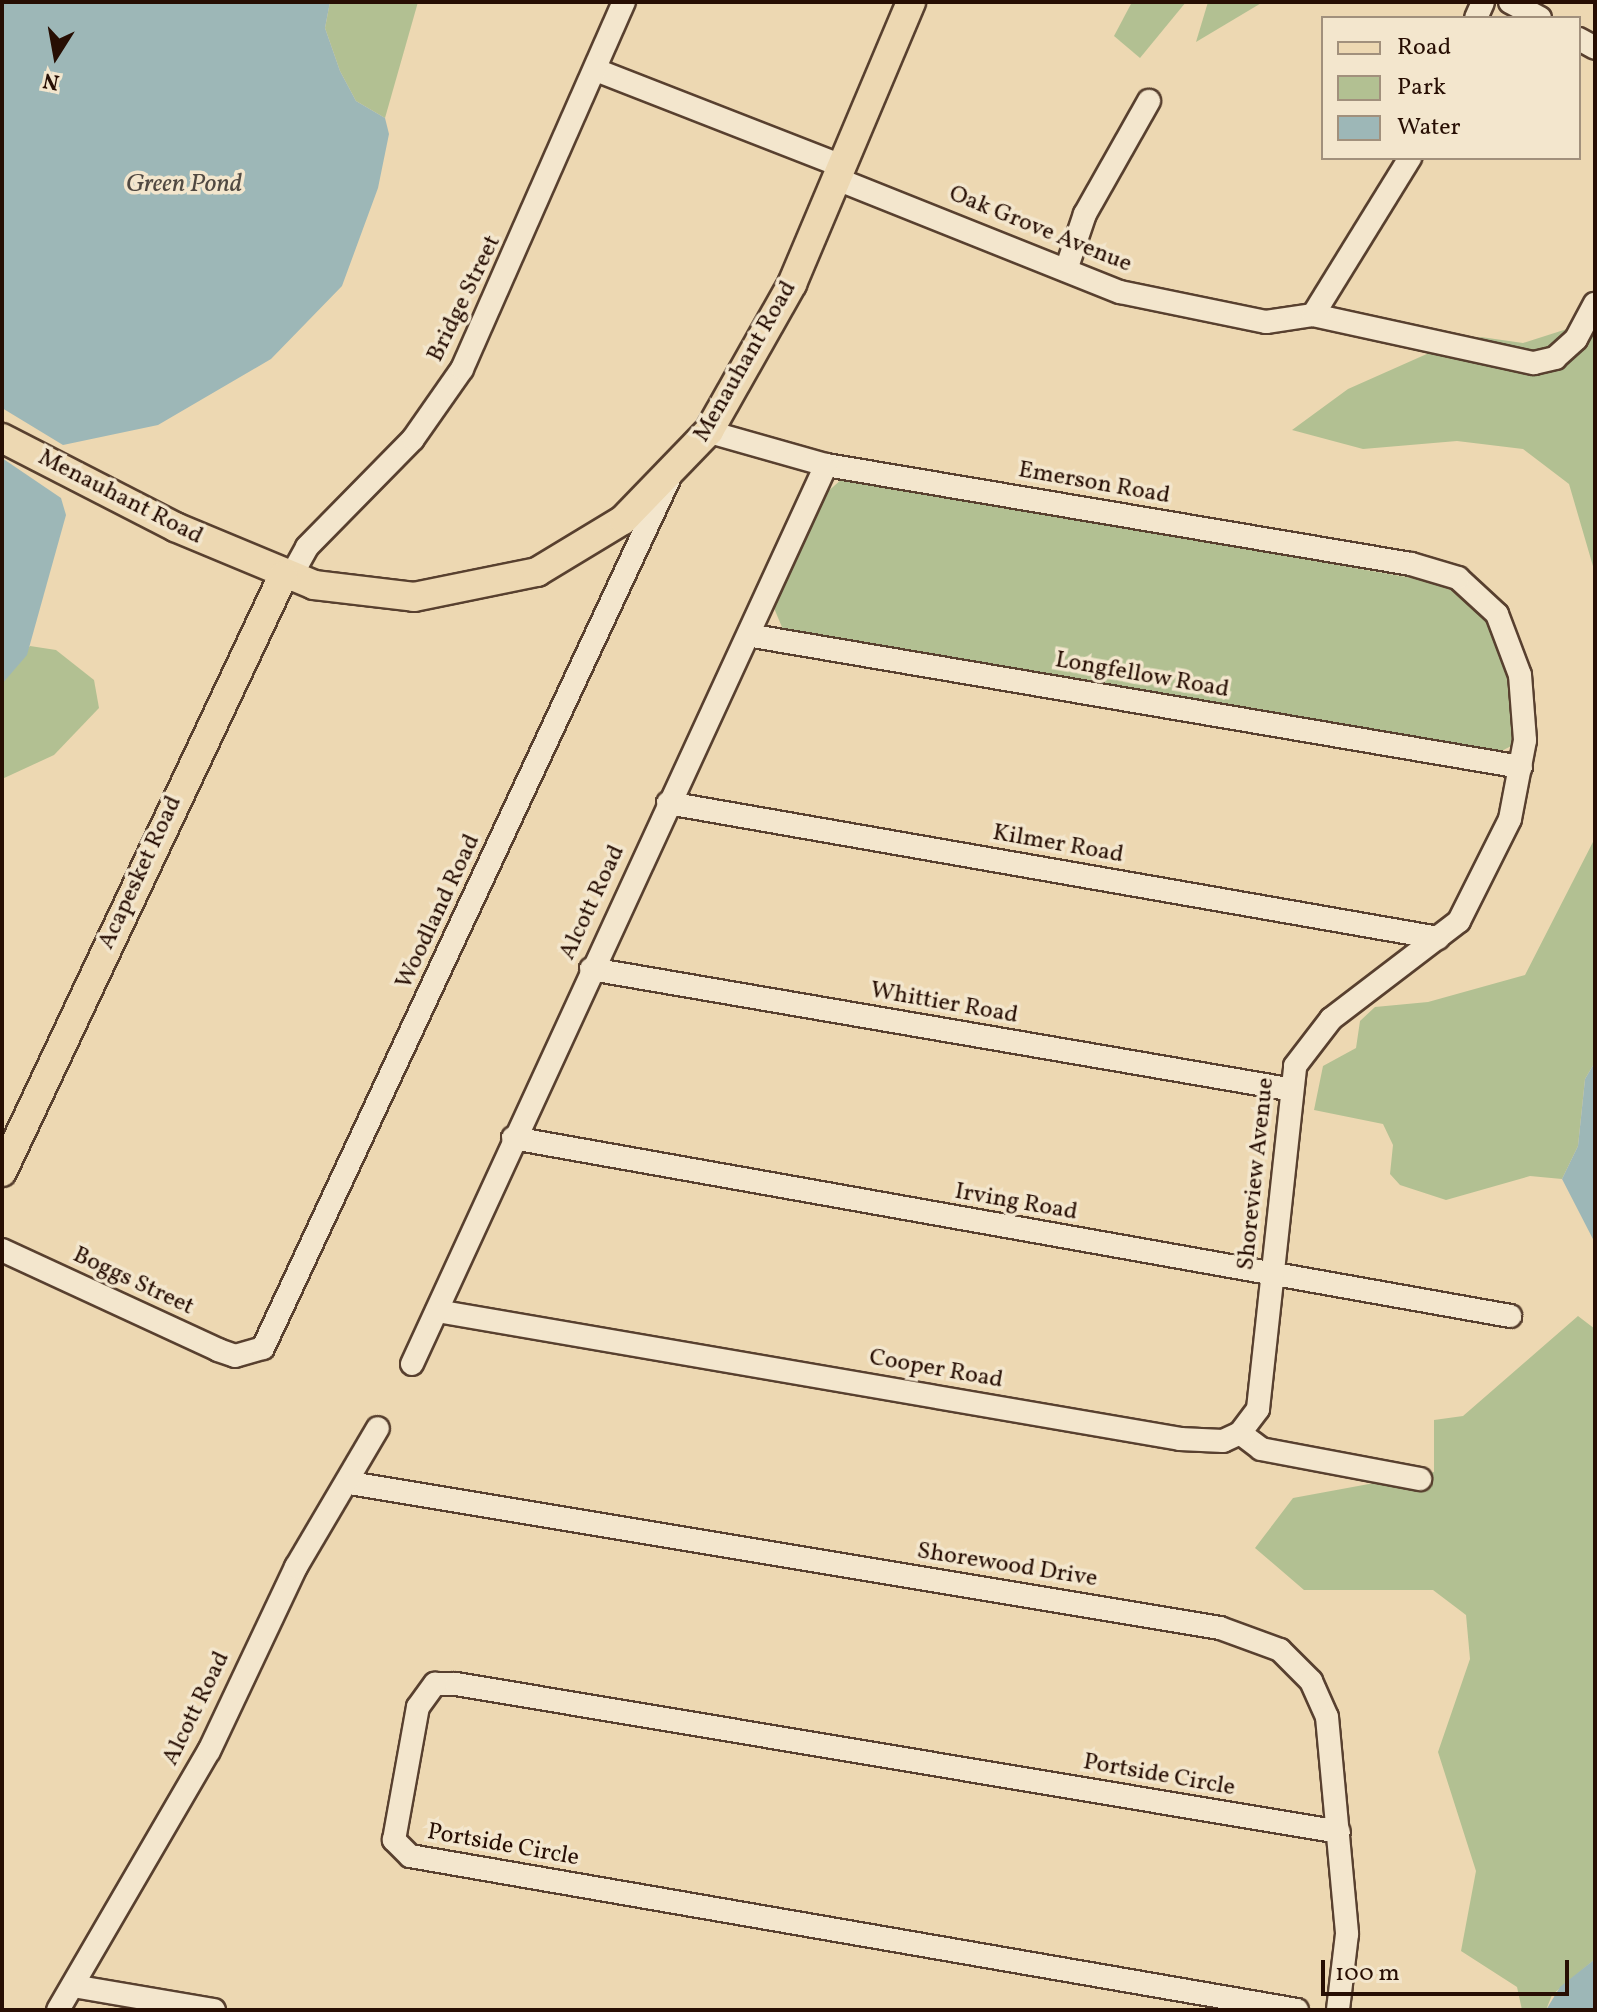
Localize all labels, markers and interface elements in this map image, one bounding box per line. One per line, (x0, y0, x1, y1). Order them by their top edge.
north arrow (16, 16, 96, 96)
legend (1321, 16, 1581, 160)
text: Road (1397, 31, 1451, 65)
text: N (41, 63, 62, 97)
text: Park (1397, 71, 1446, 105)
text: Water (1397, 111, 1461, 145)
water label: Green Pond (126, 169, 242, 201)
street label: Oak Grove Avenue (944, 180, 1136, 280)
street label: Bridge Street (422, 231, 508, 367)
street label: Menauhant Road (688, 276, 804, 448)
street label: Menauhant Road (33, 444, 207, 552)
street label: Emerson Road (1016, 456, 1172, 512)
street label: Longfellow Road (1052, 646, 1232, 706)
street label: Acapesket Road (93, 792, 189, 954)
street label: Kilmer Road (990, 819, 1126, 871)
street label: Woodland Road (391, 830, 487, 994)
street label: Alcott Road (554, 841, 632, 965)
street label: Whittier Road (868, 977, 1020, 1031)
street label: Shoreview Avenue (1233, 1076, 1281, 1272)
street label: Irving Road (952, 1178, 1080, 1228)
street label: Boggs Street (68, 1241, 198, 1323)
street label: Cooper Road (867, 1344, 1005, 1396)
street label: Shorewood Drive (915, 1538, 1099, 1594)
street label: Alcott Road (157, 1647, 237, 1771)
street label: Portside Circle (1081, 1748, 1237, 1804)
street label: Portside Circle (425, 1818, 581, 1874)
scale bar (1325, 1944, 1573, 1994)
text: 100 m (1335, 1957, 1400, 1991)

